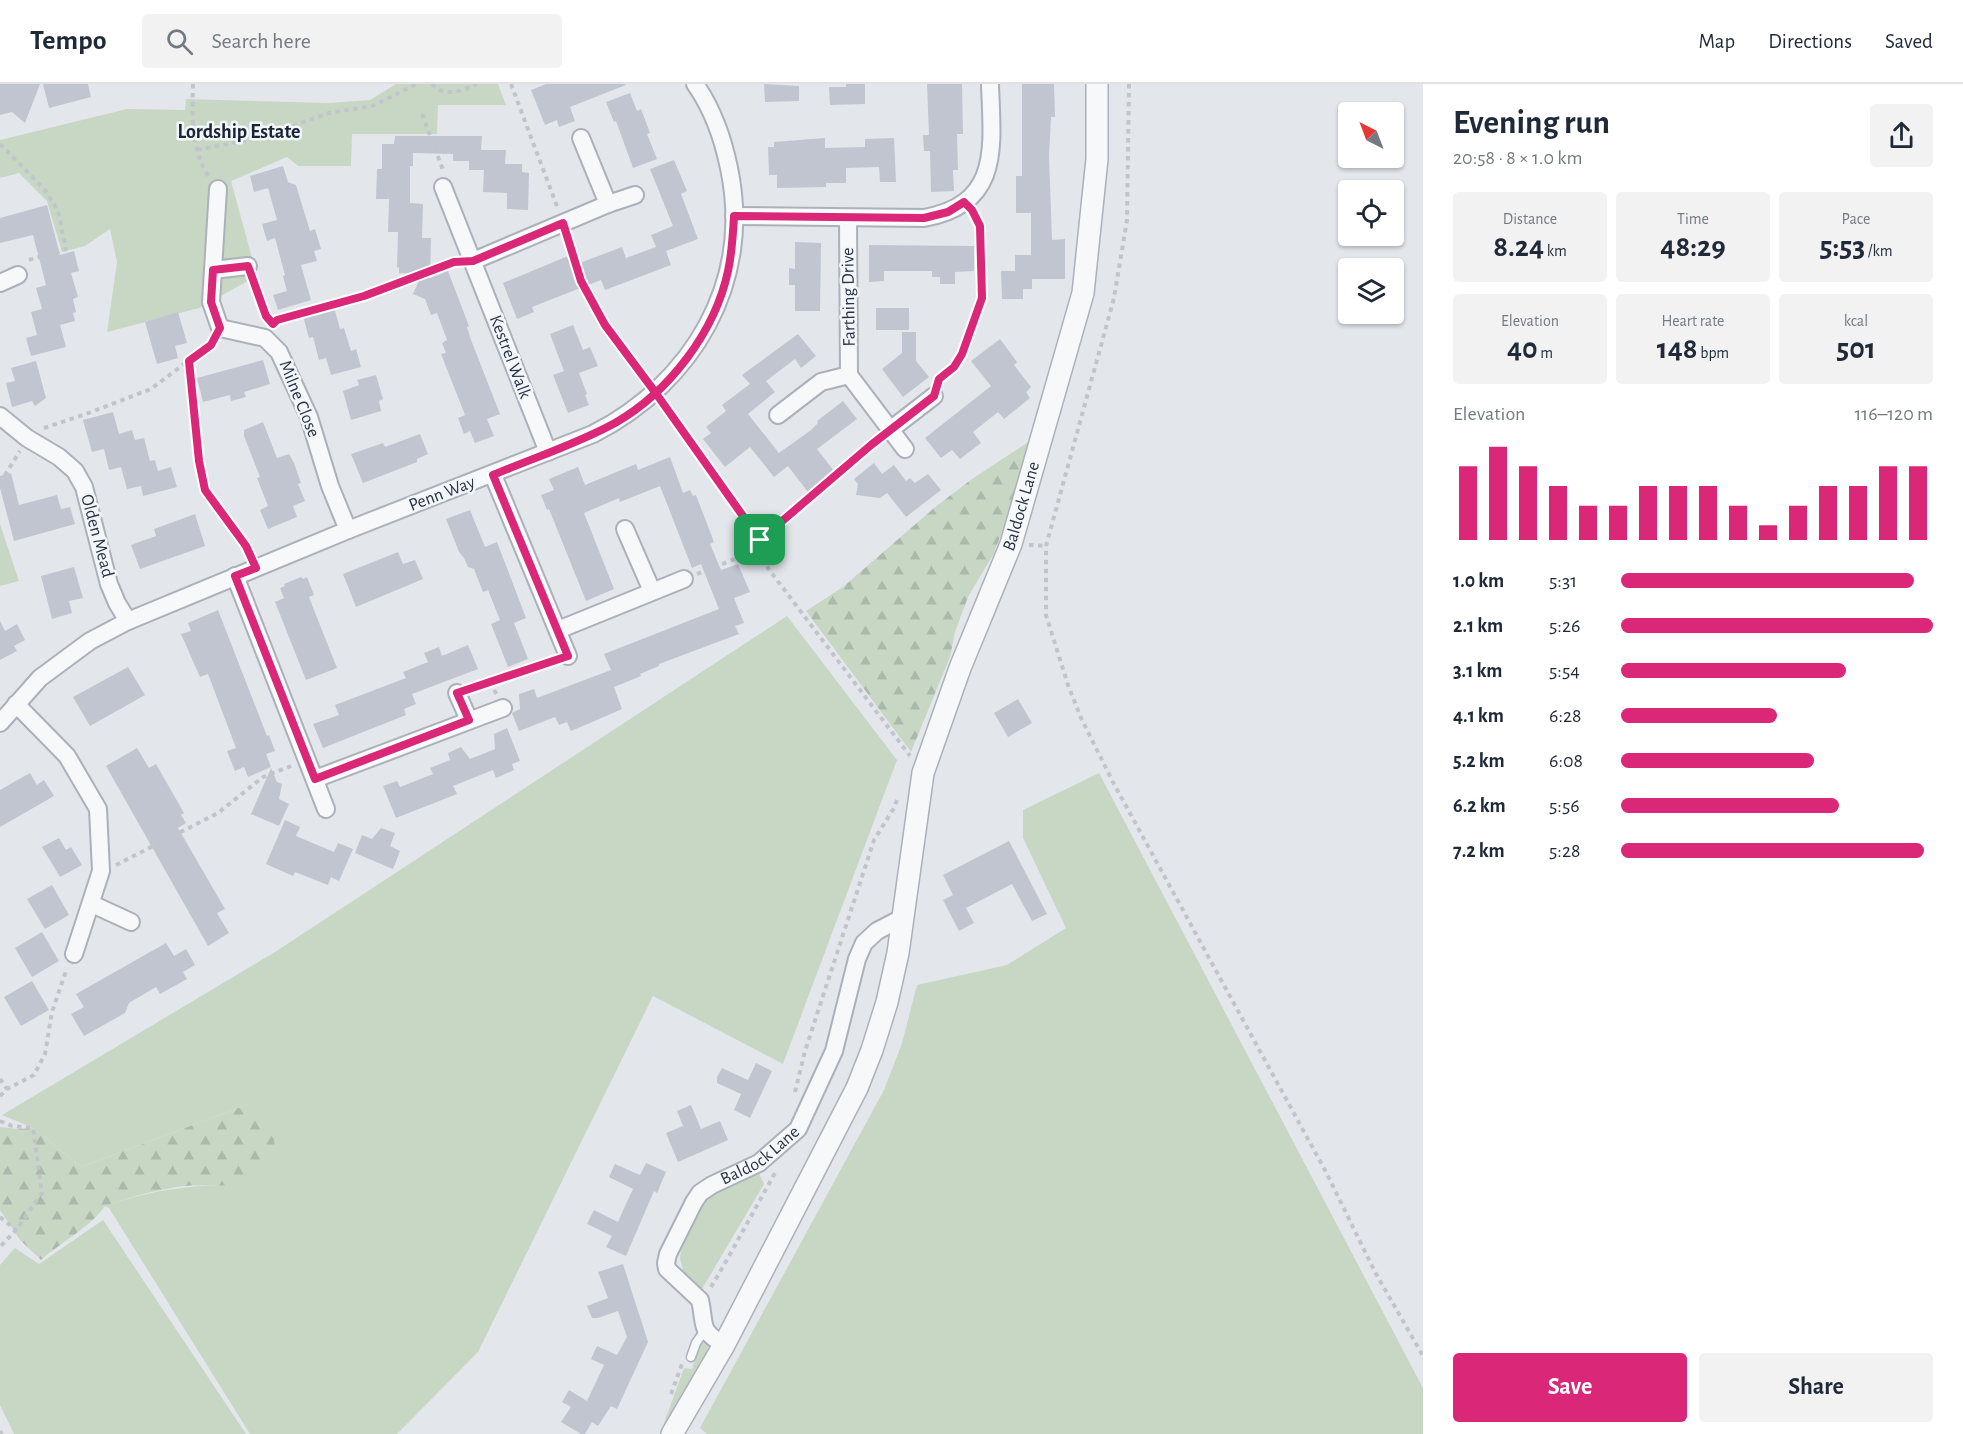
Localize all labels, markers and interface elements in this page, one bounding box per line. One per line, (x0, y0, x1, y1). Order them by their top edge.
search box (142, 14, 562, 68)
icon: search (163, 25, 196, 58)
text: Tempo (30, 27, 106, 55)
text: Search here (211, 30, 311, 52)
text: Map (1699, 31, 1735, 52)
text: Directions (1768, 31, 1852, 52)
text: Saved (1885, 31, 1933, 52)
north arrow (1338, 102, 1404, 168)
map controls (1338, 102, 1404, 324)
button: share (1870, 104, 1933, 167)
text: Evening run (1453, 107, 1610, 140)
district label: Lordship Estate (178, 122, 300, 142)
text: 20:58 · 8 × 1.0 km (1453, 148, 1582, 168)
button: locate (1338, 180, 1404, 246)
text: Distance (1503, 211, 1557, 227)
text: Time (1677, 211, 1709, 227)
text: Pace (1842, 211, 1870, 227)
text: 8.24 (1493, 232, 1544, 262)
text: 48:29 (1660, 232, 1726, 262)
text: 5:53 (1819, 232, 1865, 262)
text: km (1544, 243, 1567, 259)
text: /km (1865, 243, 1893, 259)
street label: Farthing Drive (839, 247, 859, 347)
button: layers (1338, 258, 1404, 324)
street label: Kestrel Walk (486, 313, 534, 402)
text: Elevation (1501, 313, 1559, 329)
text: Heart rate (1662, 313, 1724, 329)
text: kcal (1844, 313, 1868, 329)
text: 40 (1507, 334, 1538, 364)
text: 148 (1657, 334, 1698, 364)
text: 501 (1836, 334, 1876, 364)
text: m (1538, 345, 1553, 361)
text: bpm (1698, 345, 1729, 361)
street label: Milne Close (275, 358, 323, 440)
text: Elevation (1453, 404, 1525, 424)
text: 116–120 m (1854, 404, 1933, 424)
street label: Baldock Lane (1000, 460, 1043, 554)
street label: Penn Way (407, 473, 478, 515)
street label: Olden Mead (77, 492, 117, 580)
pin (734, 514, 785, 565)
icon: arrive (743, 523, 776, 556)
text: 1.0 km (1453, 571, 1504, 591)
text: 5:31 (1549, 571, 1577, 591)
text: 2.1 km (1453, 616, 1503, 636)
text: 5:26 (1549, 616, 1580, 636)
text: 3.1 km (1453, 661, 1502, 681)
text: 5:54 (1549, 661, 1580, 681)
text: 4.1 km (1453, 706, 1504, 726)
text: 6:28 (1549, 706, 1582, 726)
text: 5.2 km (1453, 751, 1505, 771)
text: 6:08 (1549, 751, 1583, 771)
text: 6.2 km (1453, 796, 1506, 816)
text: 5:56 (1549, 796, 1580, 816)
text: 7.2 km (1453, 841, 1505, 861)
text: 5:28 (1549, 841, 1581, 861)
street label: Baldock Lane (718, 1123, 803, 1189)
button: Save (1453, 1353, 1687, 1422)
button: Share (1699, 1353, 1933, 1422)

